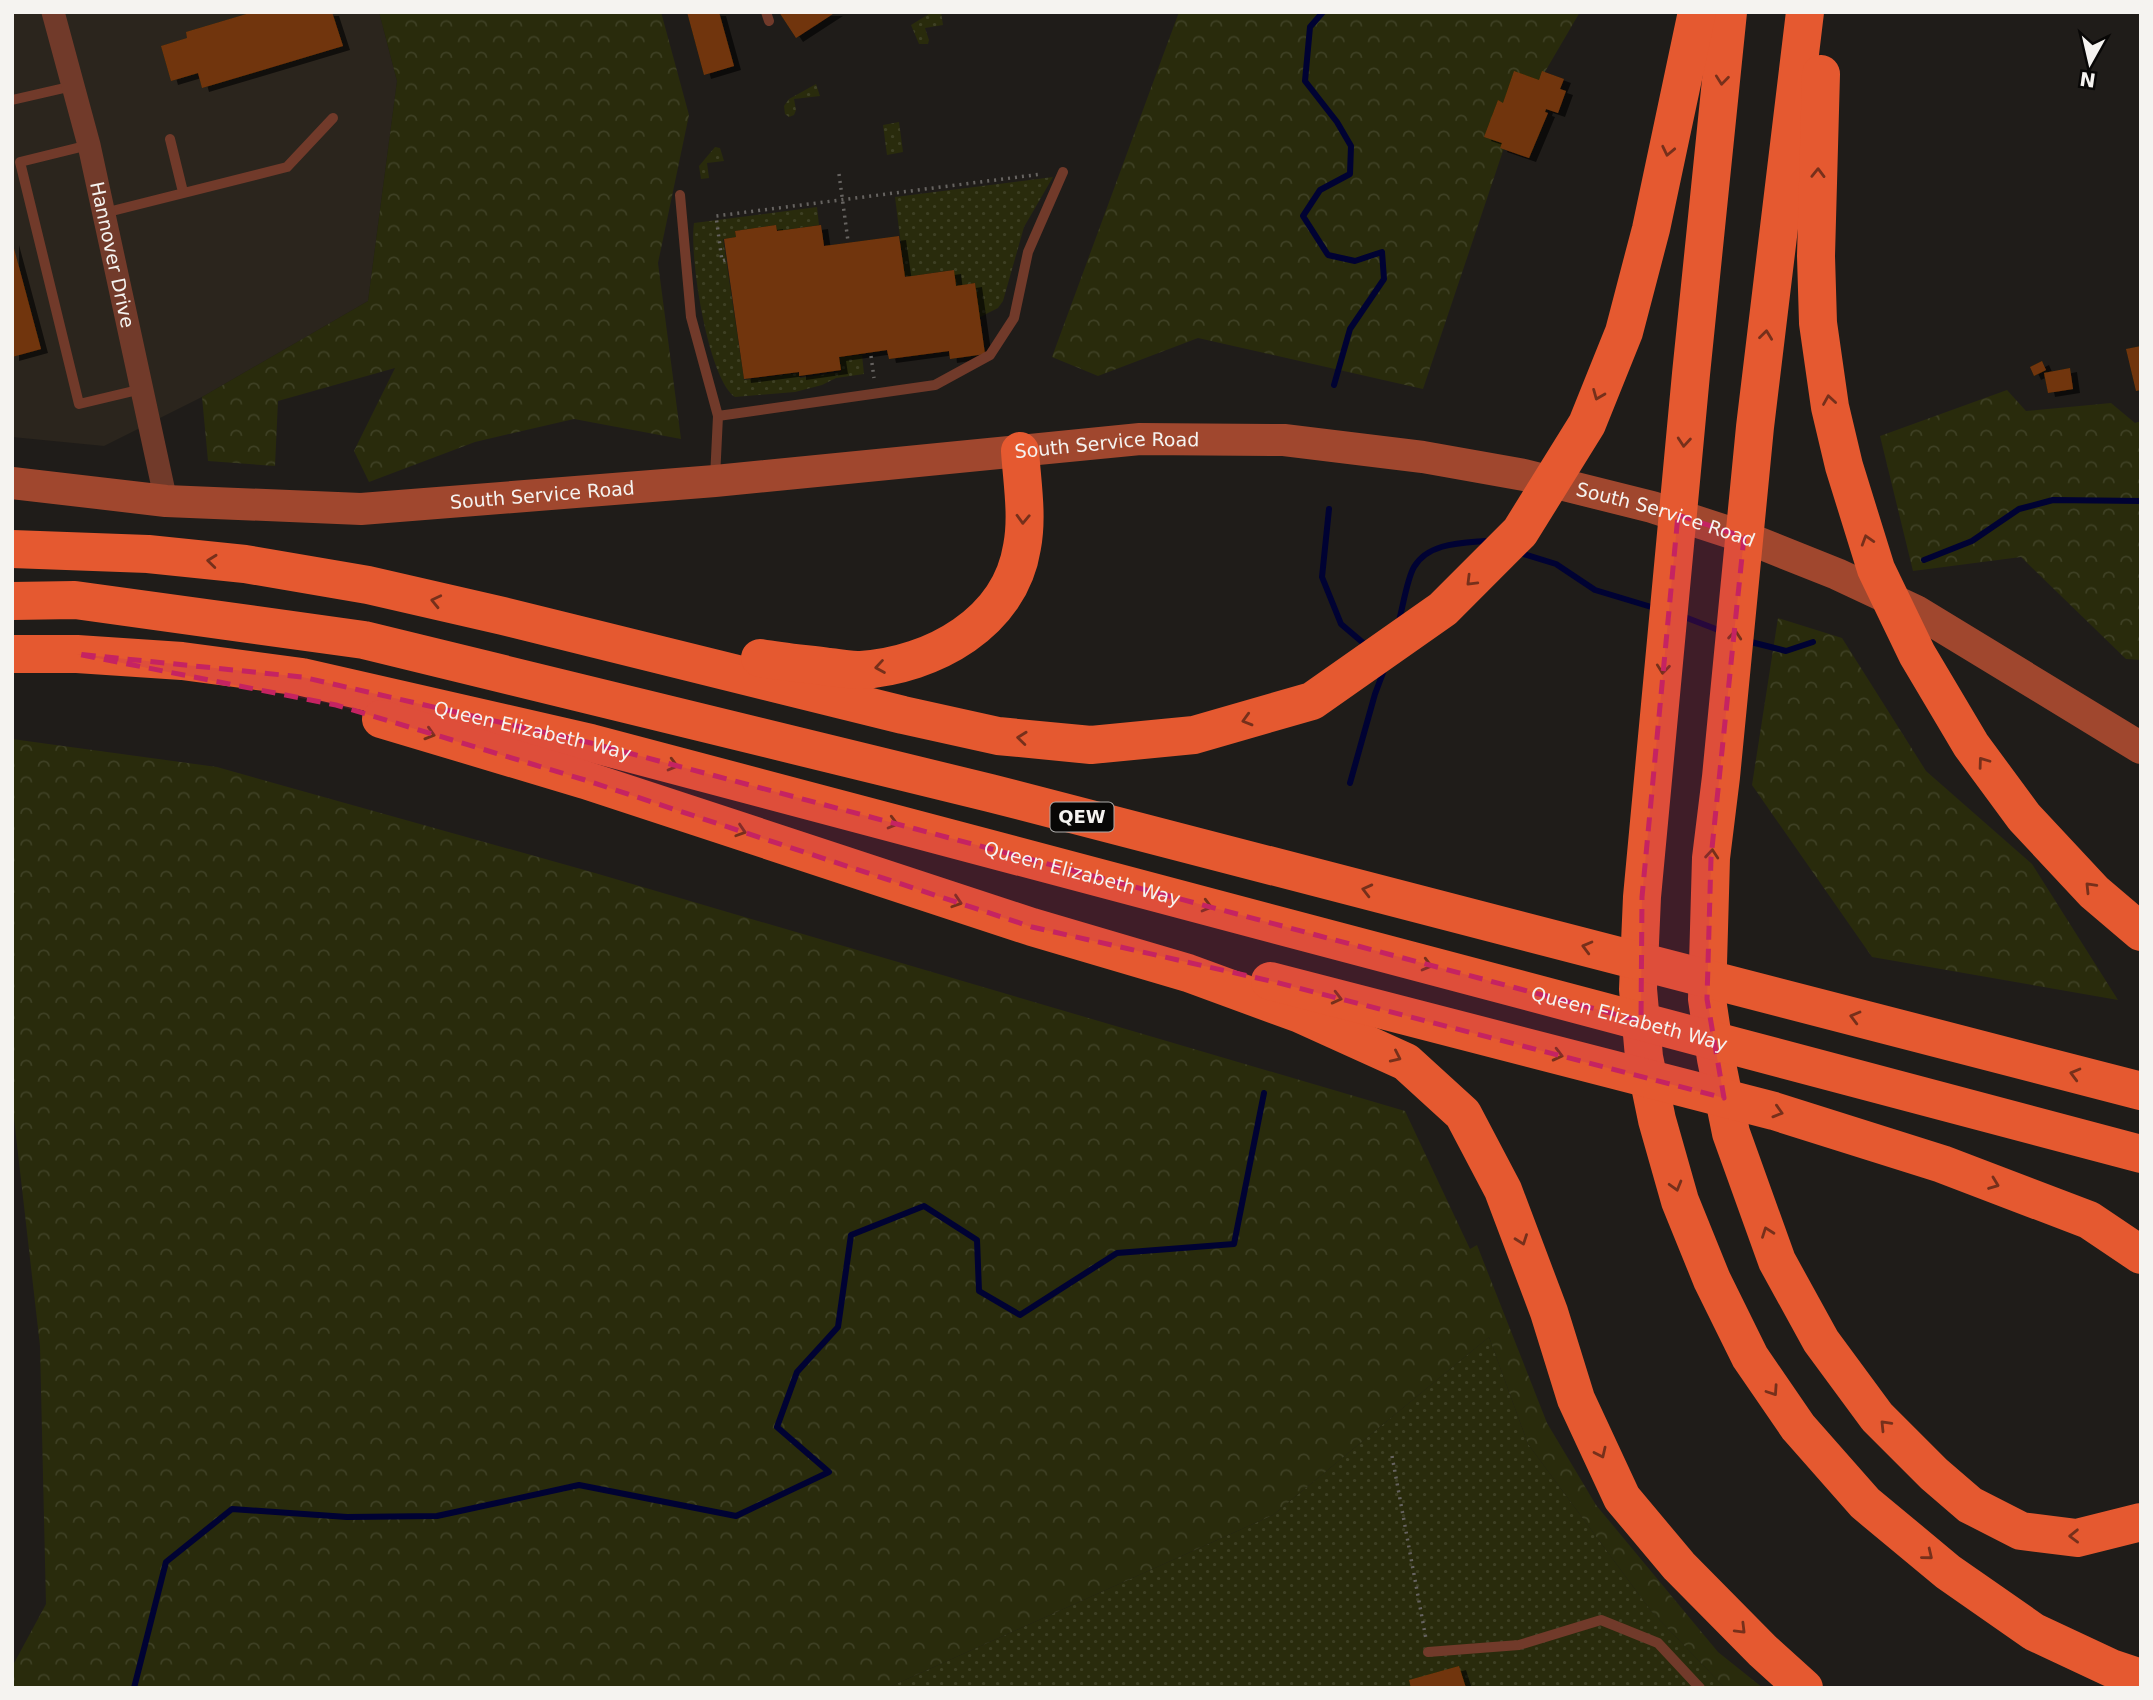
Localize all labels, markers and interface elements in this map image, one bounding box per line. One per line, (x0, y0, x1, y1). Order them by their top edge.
north arrow (2055, 28, 2125, 98)
text: N (2078, 68, 2097, 92)
one-way arrow (1714, 74, 1729, 86)
one-way arrow (1661, 145, 1676, 157)
one-way arrow (1810, 167, 1826, 178)
street label: Hannover Drive (86, 179, 139, 330)
one-way arrow (1759, 329, 1774, 341)
one-way arrow (1593, 388, 1607, 400)
one-way arrow (1822, 394, 1837, 406)
street label: South Service Road (1013, 428, 1199, 462)
one-way arrow (1677, 437, 1692, 448)
street label: South Service Road (449, 476, 635, 513)
street label: South Service Road (1574, 478, 1758, 551)
one-way arrow (1016, 514, 1031, 525)
one-way arrow (1860, 534, 1875, 546)
one-way arrow (206, 553, 218, 568)
one-way arrow (1467, 573, 1479, 585)
one-way arrow (430, 594, 442, 609)
one-way arrow (1727, 630, 1742, 641)
one-way arrow (875, 659, 886, 674)
one-way arrow (1656, 664, 1671, 675)
street label: Queen Elizabeth Way (432, 696, 634, 764)
one-way arrow (1241, 712, 1253, 727)
one-way arrow (424, 725, 436, 740)
one-way arrow (1016, 731, 1027, 746)
one-way arrow (667, 757, 679, 771)
one-way arrow (1979, 757, 1992, 770)
road number: QEW (1050, 802, 1114, 832)
one-way arrow (887, 815, 899, 829)
one-way arrow (734, 823, 746, 837)
street label: Queen Elizabeth Way (982, 837, 1183, 910)
one-way arrow (1704, 848, 1719, 859)
one-way arrow (2085, 882, 2098, 895)
one-way arrow (1361, 884, 1373, 898)
one-way arrow (950, 894, 962, 908)
one-way arrow (1201, 898, 1213, 912)
one-way arrow (1581, 941, 1593, 955)
one-way arrow (1421, 956, 1433, 971)
street label: Queen Elizabeth Way (1529, 982, 1730, 1055)
one-way arrow (1331, 990, 1343, 1004)
one-way arrow (1849, 1011, 1861, 1025)
one-way arrow (1552, 1047, 1564, 1061)
one-way arrow (1389, 1049, 1401, 1063)
one-way arrow (2069, 1068, 2081, 1082)
one-way arrow (1772, 1104, 1784, 1119)
one-way arrow (1987, 1175, 1999, 1189)
one-way arrow (1667, 1180, 1682, 1192)
one-way arrow (1761, 1227, 1775, 1239)
one-way arrow (1513, 1233, 1527, 1245)
one-way arrow (1765, 1383, 1778, 1396)
one-way arrow (1881, 1420, 1894, 1433)
one-way arrow (1593, 1445, 1607, 1458)
one-way arrow (2068, 1528, 2079, 1543)
one-way arrow (1919, 1547, 1932, 1559)
one-way arrow (1733, 1621, 1746, 1634)

